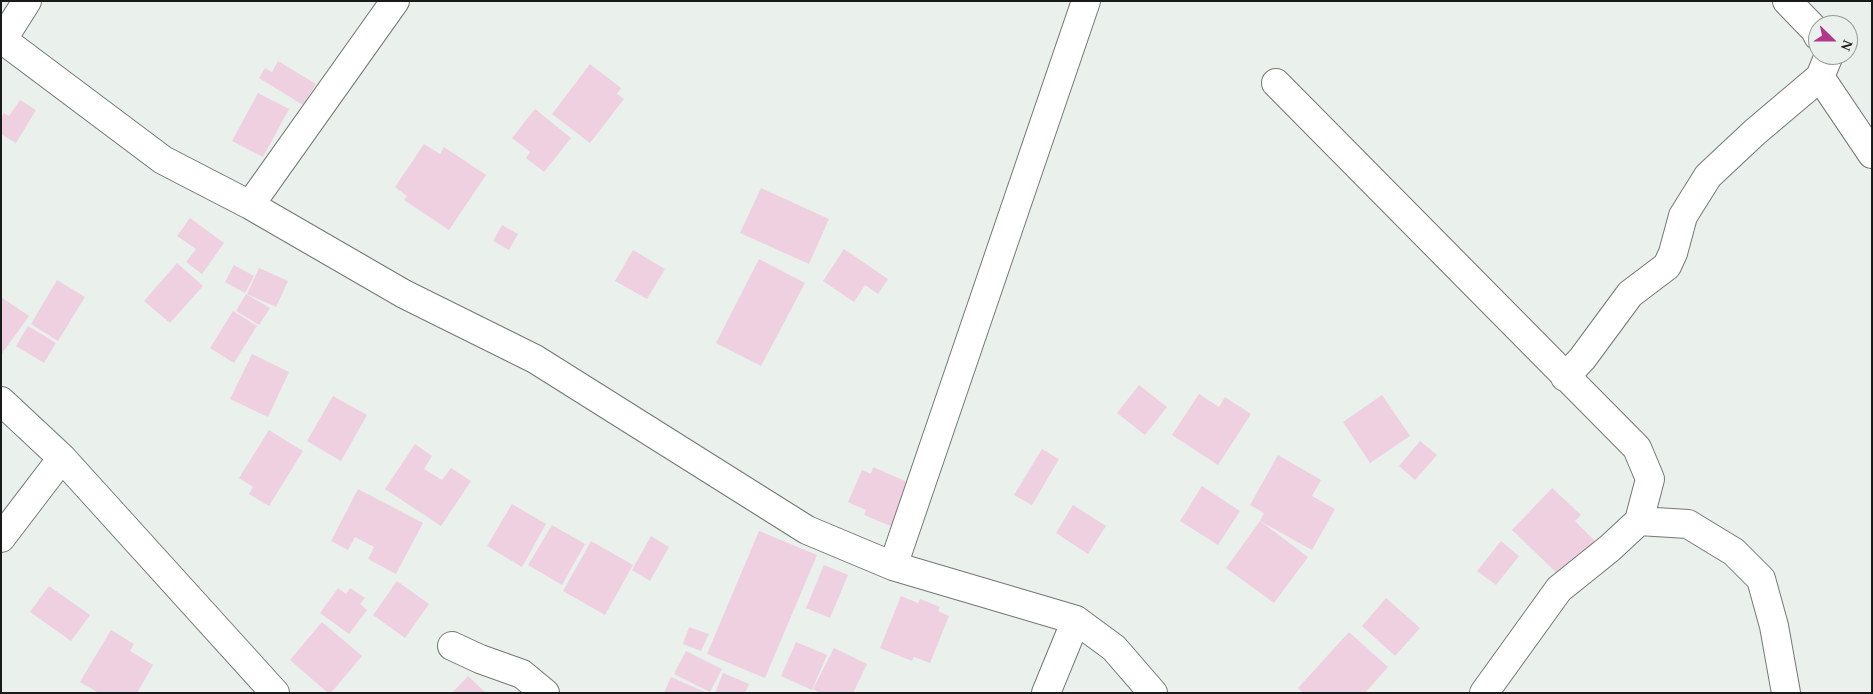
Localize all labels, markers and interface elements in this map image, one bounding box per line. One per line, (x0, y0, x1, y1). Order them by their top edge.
north arrow (1808, 15, 1858, 65)
text: N (1838, 38, 1855, 53)

